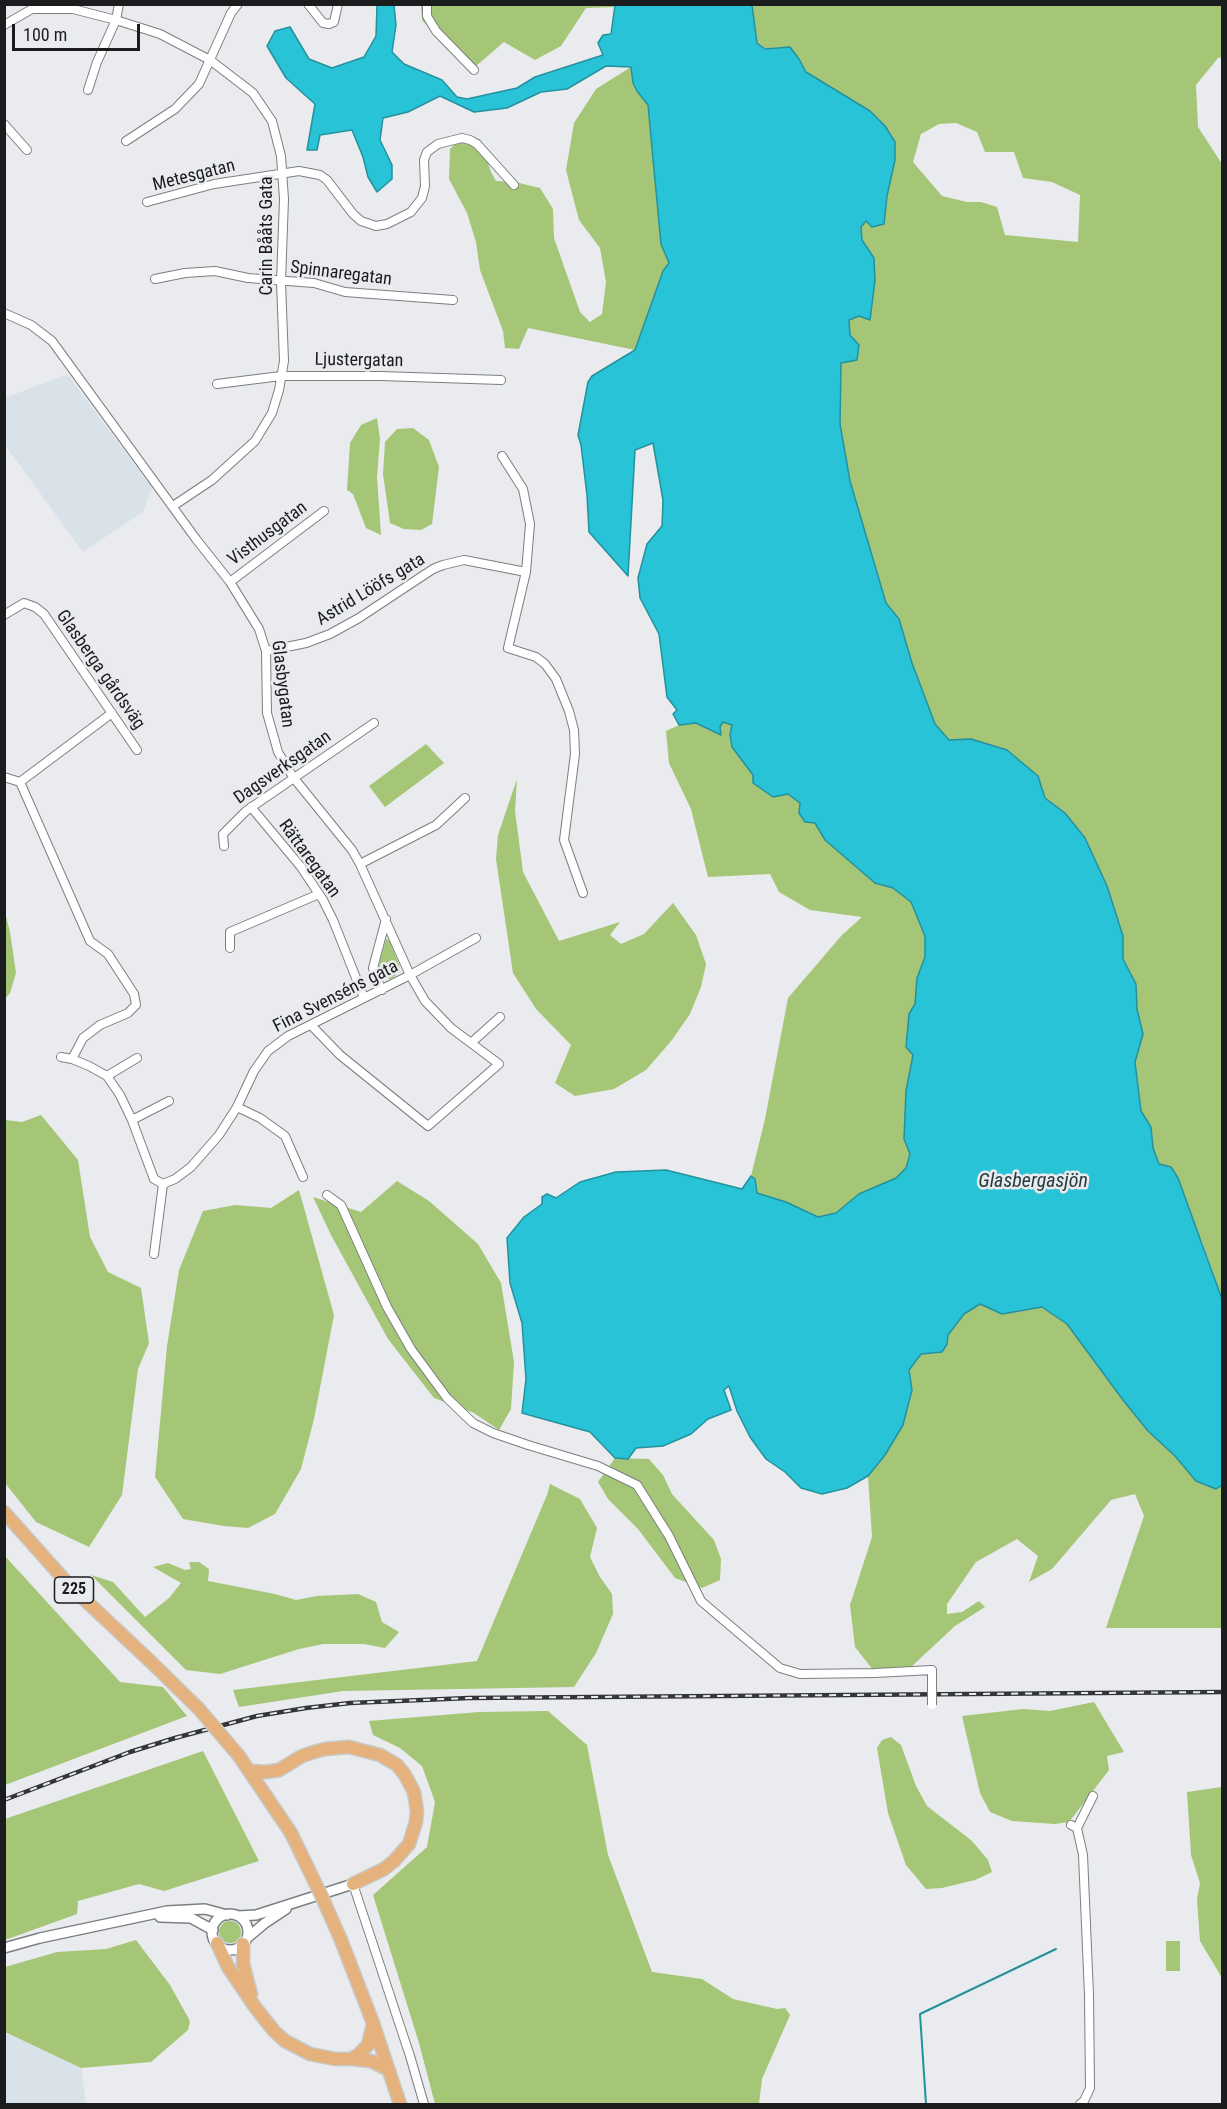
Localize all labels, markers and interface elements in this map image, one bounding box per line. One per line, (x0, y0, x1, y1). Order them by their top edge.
scale bar (15, 12, 142, 50)
text: 100 m (23, 24, 67, 45)
street label: Metesgatan (151, 155, 237, 197)
street label: Carin Bååts Gata (256, 176, 278, 296)
street label: Spinnaregatan (289, 257, 393, 291)
street label: Ljustergatan (314, 349, 404, 373)
street label: Visthusgatan (224, 497, 312, 571)
street label: Astrid Lööfs gata (313, 549, 429, 631)
street label: Glasberga gårdsväg (51, 606, 149, 734)
street label: Glasbygatan (266, 639, 298, 729)
street label: Dagsverksgatan (230, 726, 336, 810)
street label: Rättaregatan (273, 816, 345, 902)
street label: Fina Svenséns gata (270, 956, 402, 1038)
water label: Glasbergasjön (978, 1170, 1088, 1194)
road number: 225 (54, 1577, 94, 1603)

